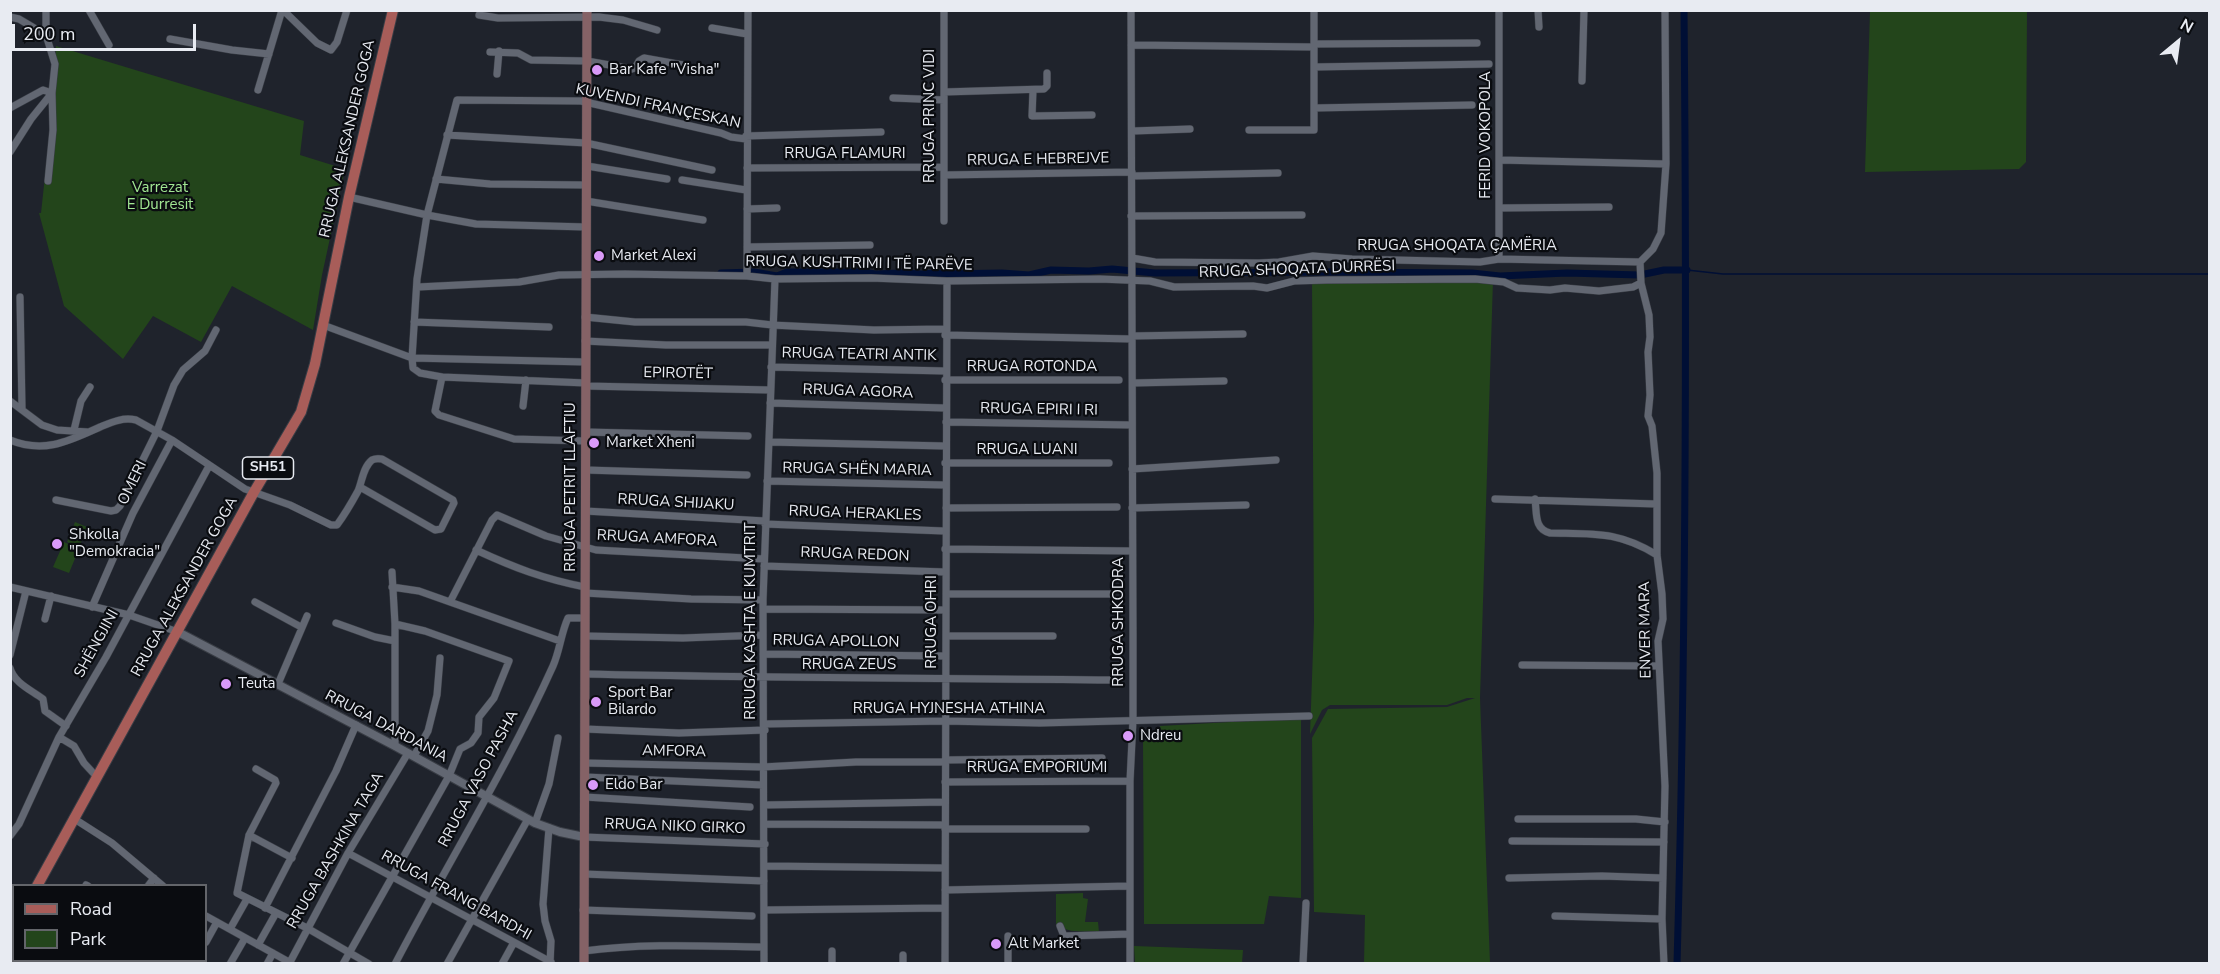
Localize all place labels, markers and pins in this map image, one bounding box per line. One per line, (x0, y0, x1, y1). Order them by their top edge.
place label: Bar Kafe "Visha" (609, 61, 719, 79)
marker: Bar Kafe "Visha" (590, 63, 604, 77)
place label: Market Alexi (611, 247, 696, 265)
marker: Market Alexi (592, 249, 606, 263)
place label: Market Xheni (606, 434, 695, 452)
marker: Market Xheni (587, 436, 601, 450)
place label: Shkolla "Demokracia" (69, 526, 160, 561)
marker: Shkolla "Demokracia" (50, 537, 64, 551)
place label: Teuta (238, 675, 275, 693)
marker: Teuta (219, 677, 233, 691)
place label: Sport Bar Bilardo (608, 684, 673, 719)
marker: Sport Bar Bilardo (589, 695, 603, 709)
place label: Ndreu (1140, 727, 1182, 745)
marker: Ndreu (1121, 729, 1135, 743)
place label: Eldo Bar (605, 776, 663, 794)
marker: Eldo Bar (586, 778, 600, 792)
place label: Alt Market (1008, 935, 1079, 953)
marker: Alt Market (989, 937, 1003, 951)

